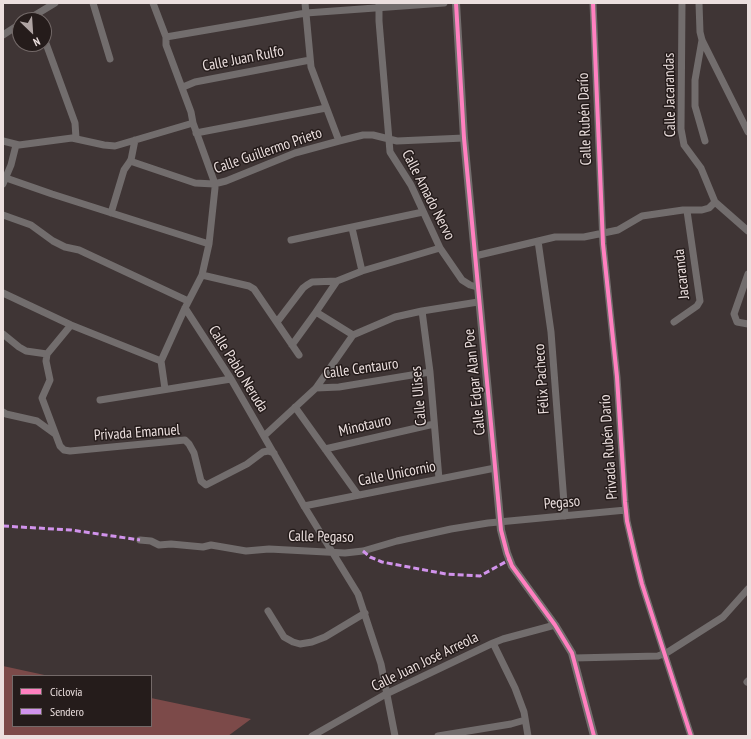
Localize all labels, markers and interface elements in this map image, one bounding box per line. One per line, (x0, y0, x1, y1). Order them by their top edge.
north arrow (12, 12, 52, 52)
text: N (31, 34, 42, 50)
street label: Calle Juan Rulfo (201, 42, 285, 76)
street label: Calle Jacarandas (660, 53, 680, 137)
street label: Calle Rubén Darío (574, 72, 596, 166)
street label: Calle Guillermo Prieto (212, 124, 324, 178)
street label: Calle Amado Nervo (398, 147, 458, 243)
street label: Jacaranda (670, 248, 694, 300)
street label: Calle Pablo Neruda (204, 322, 272, 416)
street label: Calle Edgar Alan Poe (460, 328, 490, 436)
street label: Félix Pacheco (531, 343, 553, 415)
street label: Calle Centauro (322, 355, 400, 383)
street label: Calle Ulises (407, 365, 431, 427)
street label: Privada Rubén Darío (596, 394, 622, 500)
street label: Minotauro (337, 411, 393, 441)
street label: Privada Emanuel (93, 421, 181, 445)
street label: Calle Unicornio (357, 458, 437, 490)
street label: Pegaso (543, 492, 581, 514)
street label: Calle Pegaso (288, 527, 354, 547)
street label: Calle Juan José Arreola (369, 628, 481, 696)
legend (12, 675, 152, 727)
text: Ciclovía (50, 684, 82, 699)
text: Sendero (50, 704, 84, 719)

